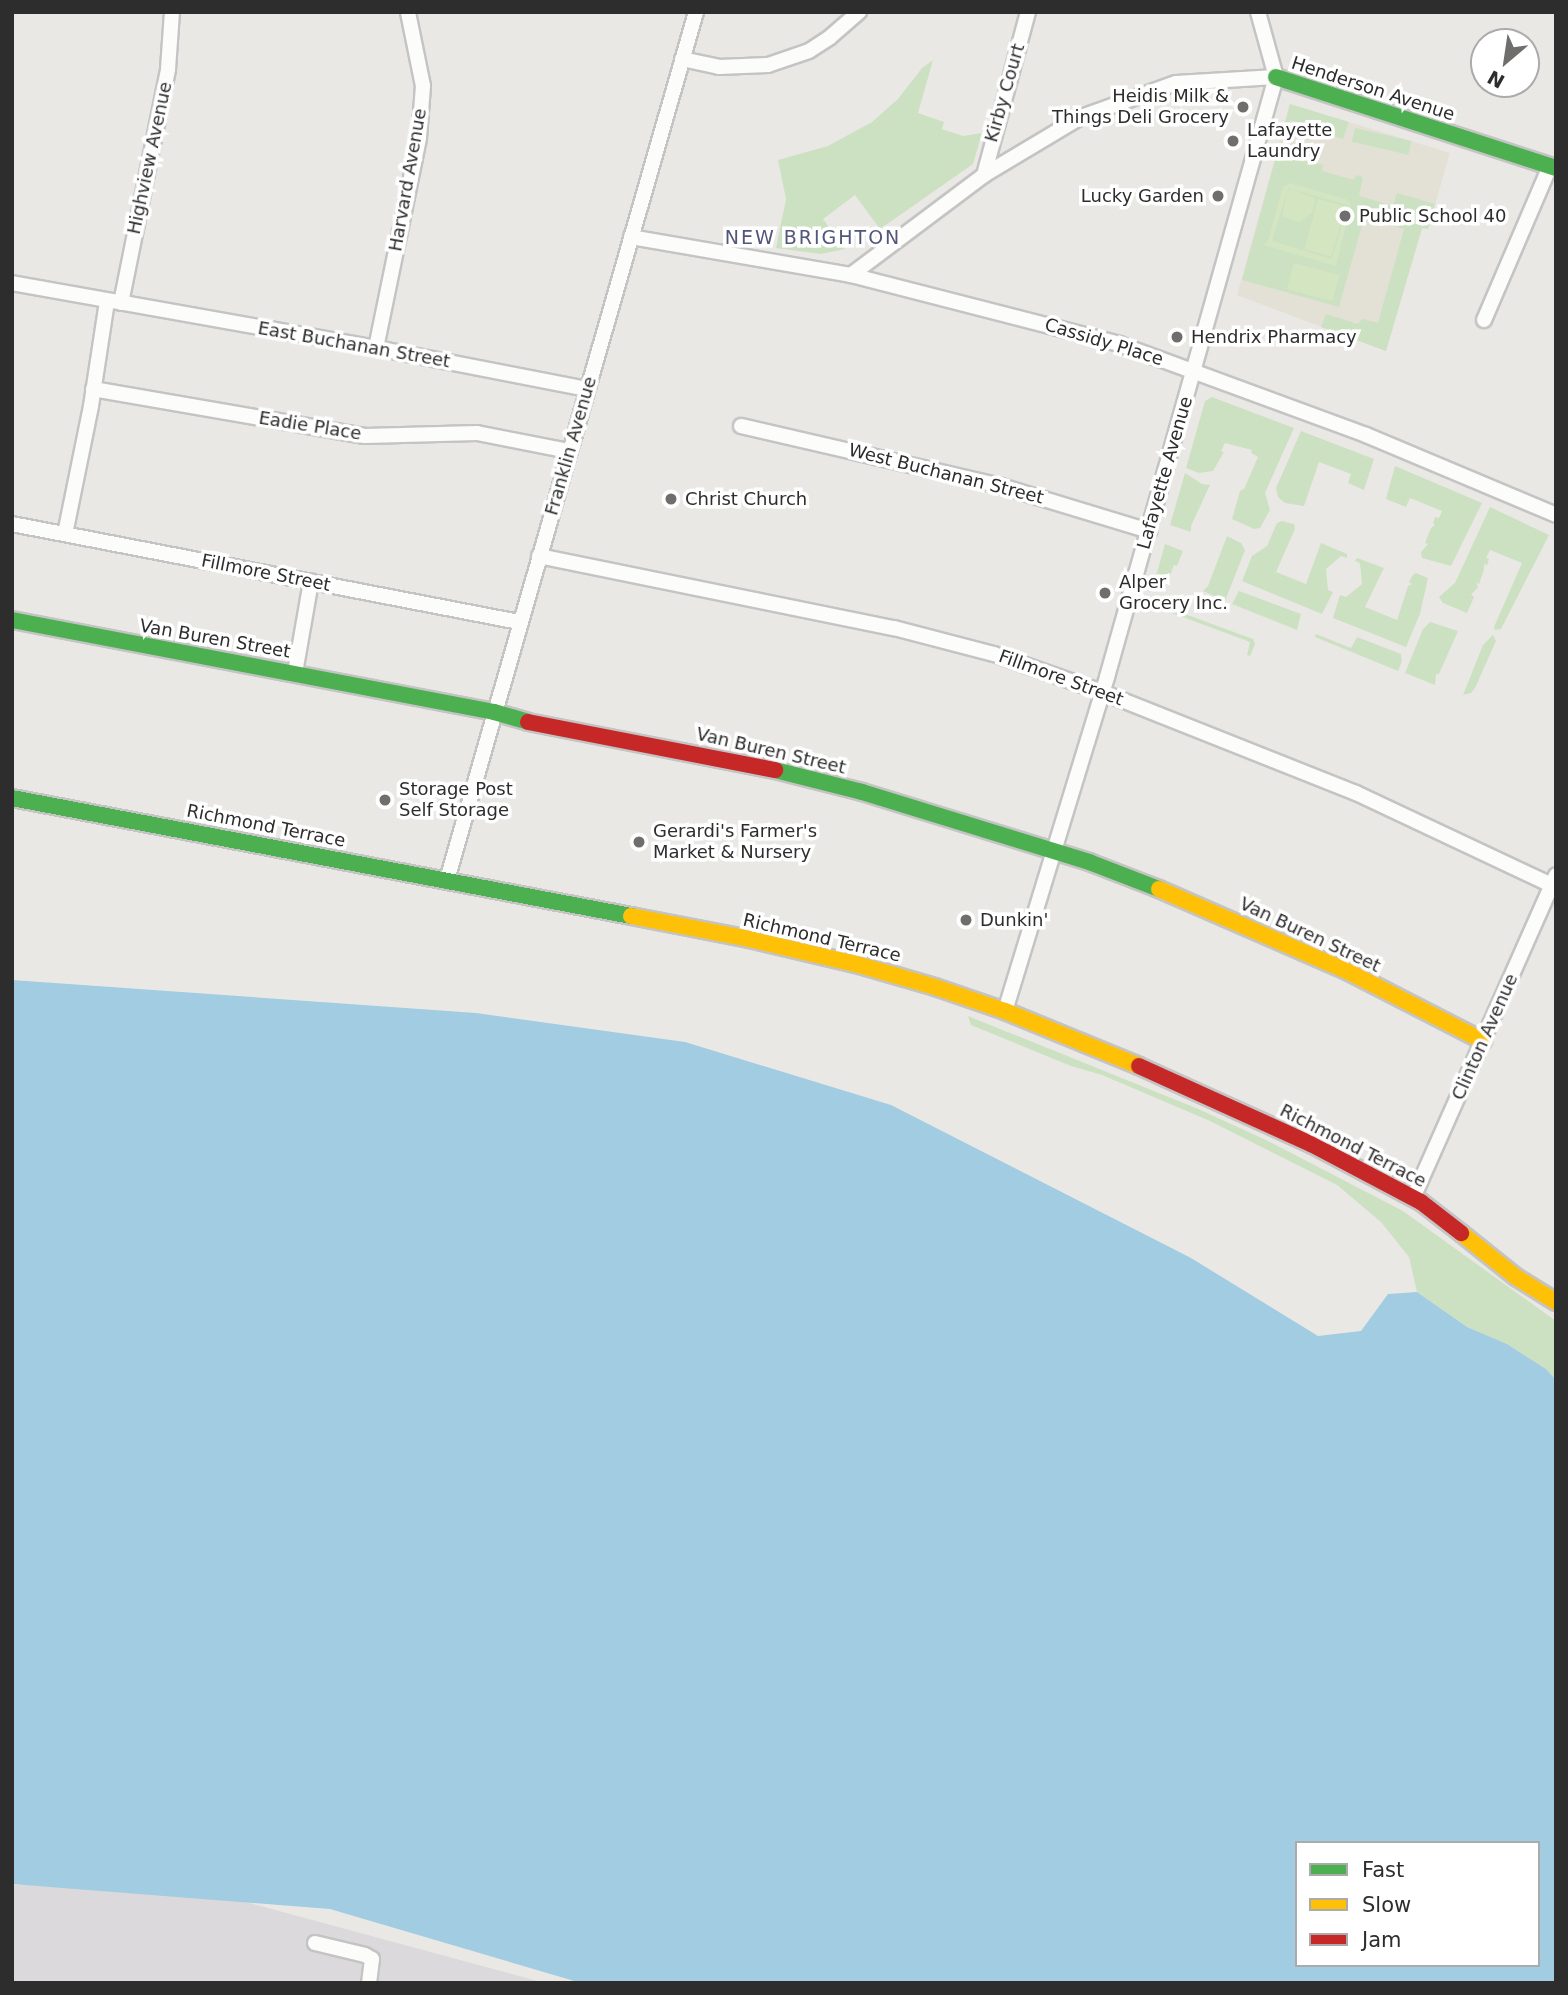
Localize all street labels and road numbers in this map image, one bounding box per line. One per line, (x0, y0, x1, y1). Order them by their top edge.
street label: Kirby Court (981, 41, 1029, 145)
street label: Henderson Avenue (1289, 52, 1457, 126)
street label: Highview Avenue (123, 80, 177, 236)
street label: Harvard Avenue (385, 107, 431, 253)
street label: Cassidy Place (1042, 314, 1166, 370)
street label: East Buchanan Street (256, 317, 452, 373)
street label: Franklin Avenue (541, 374, 601, 518)
street label: Lafayette Avenue (1133, 394, 1197, 552)
street label: Eadie Place (257, 407, 363, 445)
street label: West Buchanan Street (846, 439, 1046, 509)
street label: Fillmore Street (200, 550, 332, 596)
street label: Van Buren Street (138, 615, 292, 663)
street label: Fillmore Street (996, 645, 1126, 711)
street label: Van Buren Street (694, 723, 848, 779)
street label: Richmond Terrace (185, 800, 347, 852)
street label: Van Buren Street (1236, 893, 1384, 977)
street label: Richmond Terrace (741, 909, 903, 967)
street label: Clinton Avenue (1447, 970, 1523, 1104)
street label: Richmond Terrace (1276, 1100, 1430, 1192)

